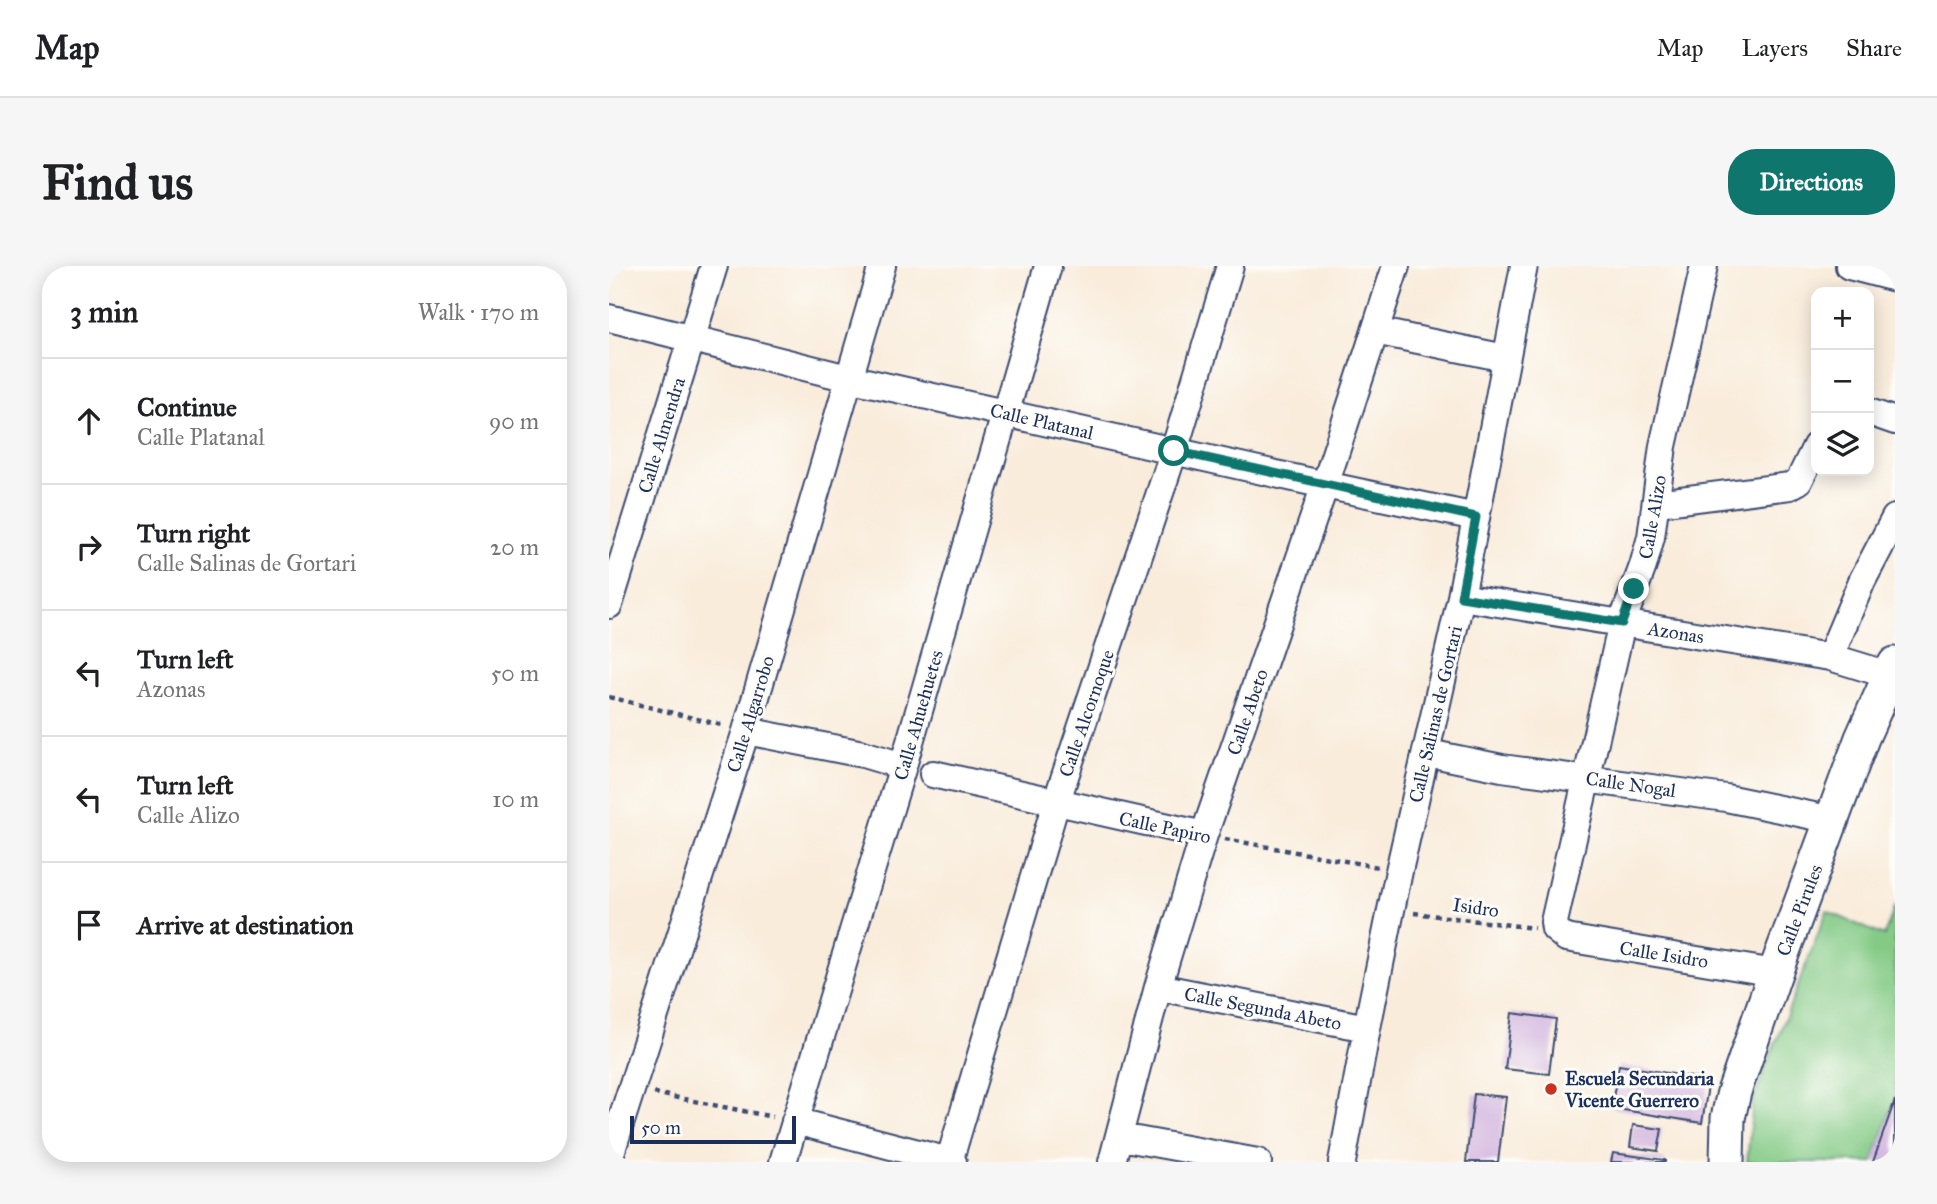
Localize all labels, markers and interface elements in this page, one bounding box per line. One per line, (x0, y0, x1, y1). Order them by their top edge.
text: Map (35, 28, 99, 68)
text: Map (1657, 33, 1704, 63)
text: Layers (1742, 33, 1808, 63)
text: Share (1846, 33, 1902, 63)
button: Directions (1728, 149, 1895, 215)
text: Find us (42, 153, 193, 212)
map controls (1811, 287, 1874, 476)
button: + (1811, 287, 1874, 350)
text: 3 min (70, 294, 138, 330)
text: Walk · 170 m (418, 298, 539, 326)
button: − (1811, 350, 1874, 413)
street label: Calle Almendra (633, 374, 690, 496)
text: Continue (137, 391, 237, 423)
street label: Calle Platanal (988, 398, 1097, 445)
icon: ahead (70, 402, 108, 440)
text: 90 m (489, 407, 539, 435)
button: layers (1811, 413, 1874, 476)
text: Calle Platanal (137, 423, 265, 451)
route start (1158, 435, 1189, 466)
street label: Calle Alizo (1634, 473, 1671, 561)
text: Turn right (137, 517, 250, 549)
icon: right (70, 528, 108, 566)
text: 20 m (490, 533, 539, 561)
text: Calle Salinas de Gortari (137, 549, 356, 577)
route end (1618, 573, 1649, 604)
street label: Azonas (1645, 617, 1706, 648)
street label: Calle Salinas de Gortari (1404, 623, 1467, 805)
text: Turn left (137, 643, 233, 675)
street label: Calle Alcornoque (1054, 646, 1120, 780)
street label: Calle Ahuehuetes (889, 647, 948, 783)
street label: Calle Algarrobo (722, 653, 780, 776)
icon: left (70, 654, 108, 692)
text: 50 m (491, 659, 539, 687)
street label: Calle Abeto (1222, 666, 1273, 758)
text: Azonas (137, 675, 205, 703)
street label: Calle Nogal (1584, 767, 1678, 803)
text: Turn left (137, 769, 233, 801)
icon: left (70, 780, 108, 818)
text: 10 m (492, 785, 539, 813)
text: Calle Alizo (137, 801, 240, 829)
street label: Calle Papiro (1117, 807, 1213, 848)
street label: Calle Pirules (1771, 861, 1828, 959)
street label: Isidro (1451, 893, 1501, 922)
icon: arrive (70, 906, 108, 944)
text: Arrive at destination (137, 909, 354, 941)
street label: Calle Isidro (1618, 936, 1710, 973)
street label: Calle Segunda Abeto (1182, 982, 1344, 1036)
place label: Escuela Secundaria Vicente Guerrero (1564, 1067, 1715, 1112)
marker: Escuela Secundaria Vicente Guerrero (1543, 1081, 1559, 1097)
scale bar (630, 1113, 796, 1145)
text: 50 m (641, 1116, 681, 1139)

